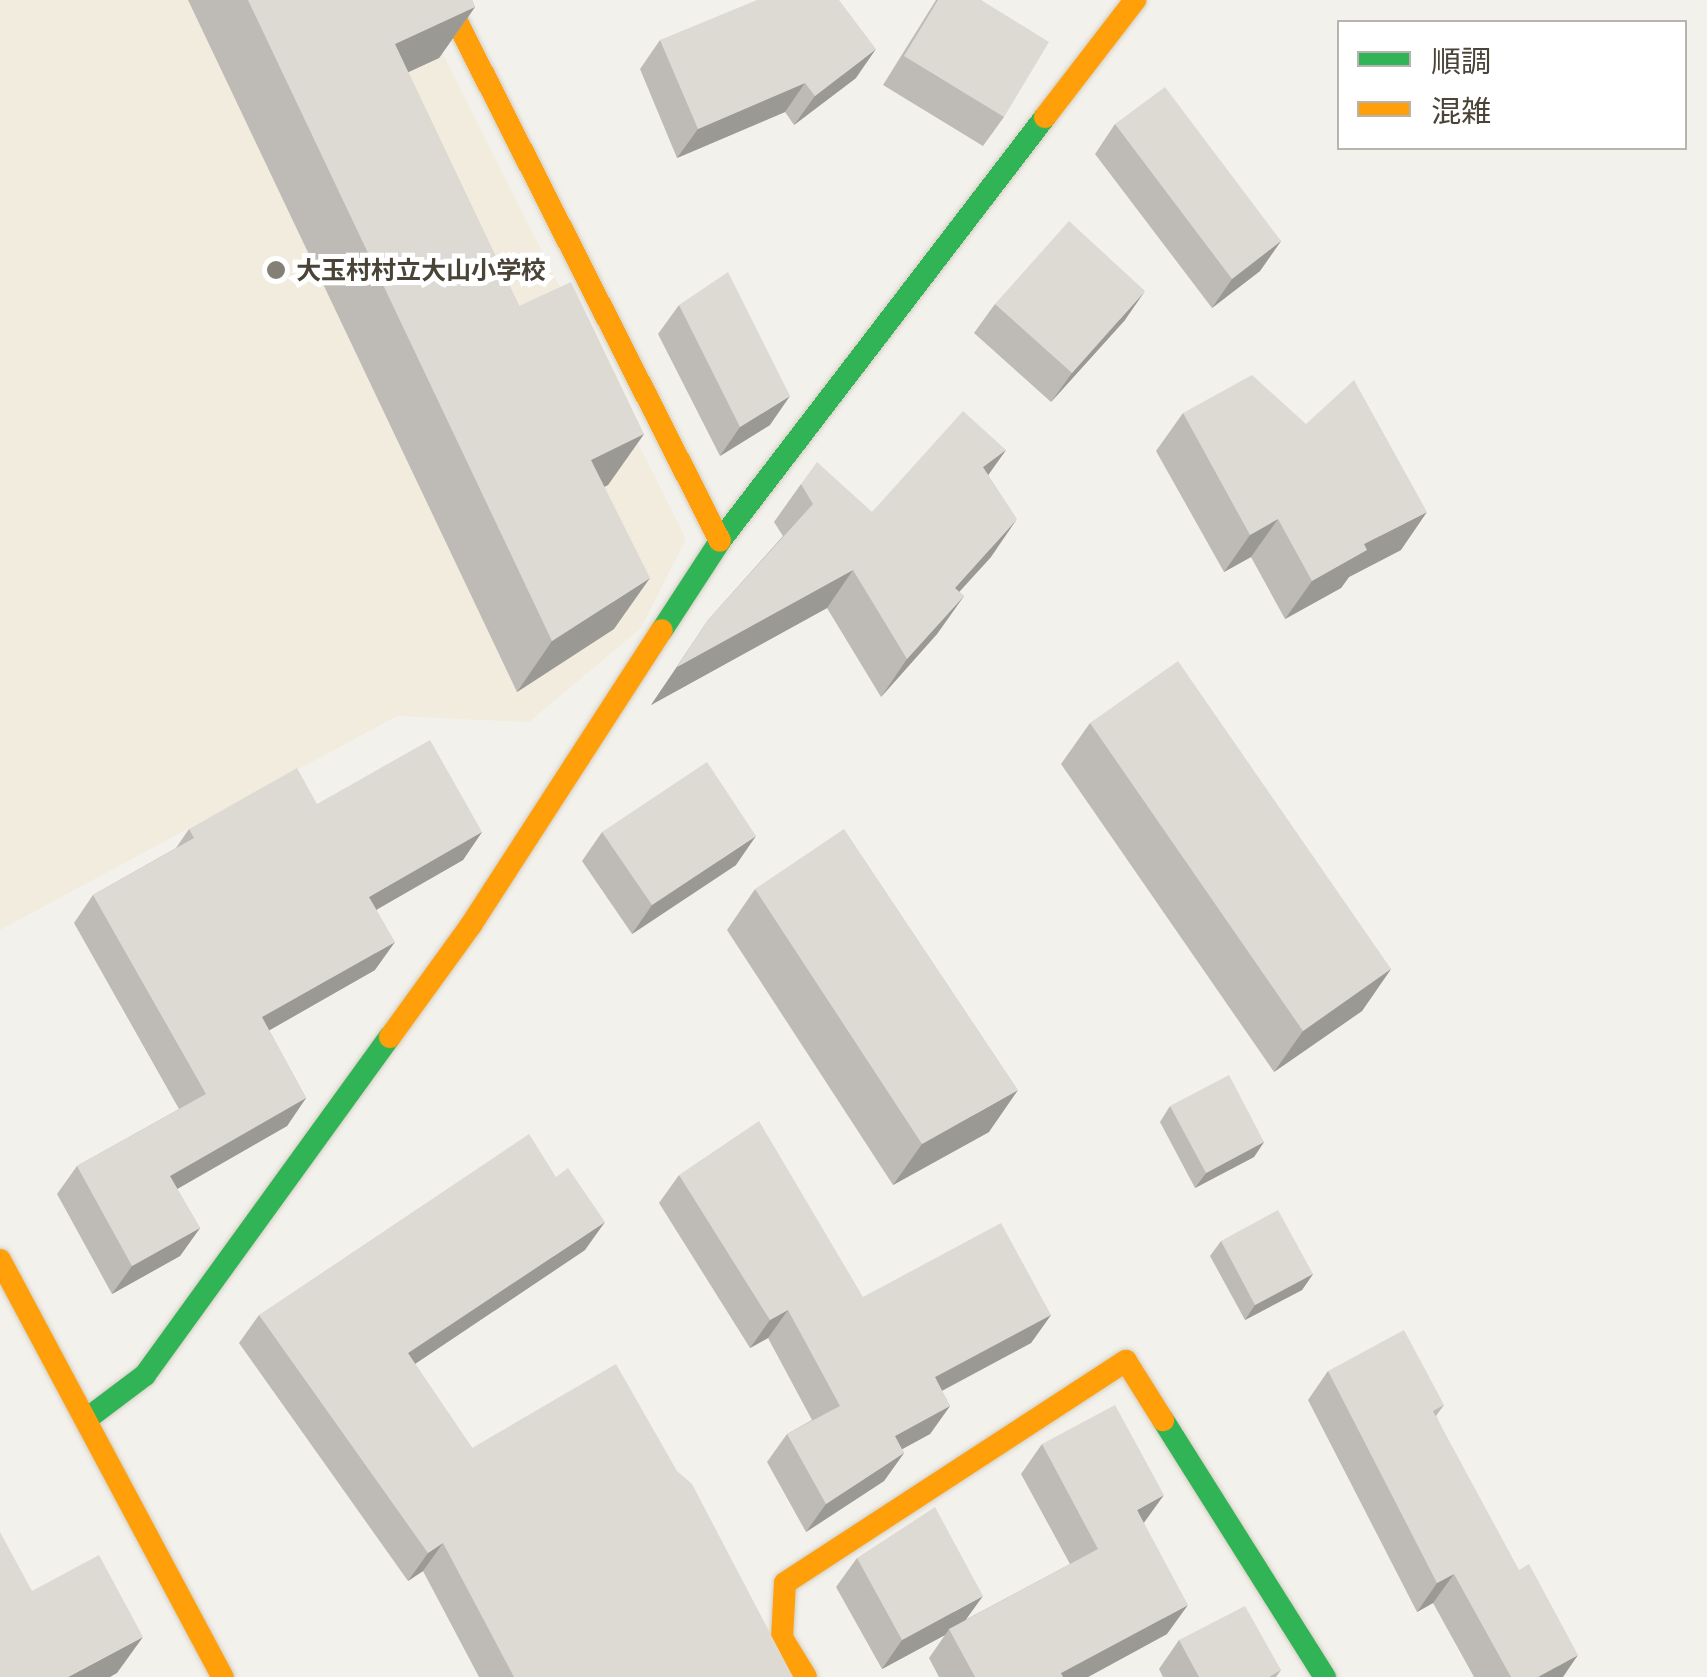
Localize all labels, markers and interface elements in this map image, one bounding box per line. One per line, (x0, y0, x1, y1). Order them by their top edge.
legend (1337, 20, 1687, 150)
text: 順調 (1431, 43, 1491, 80)
text: 混雑 (1431, 93, 1491, 130)
place label: 大玉村村立大山小学校 (296, 255, 546, 285)
marker: 大玉村村立大山小学校 (265, 259, 287, 281)

